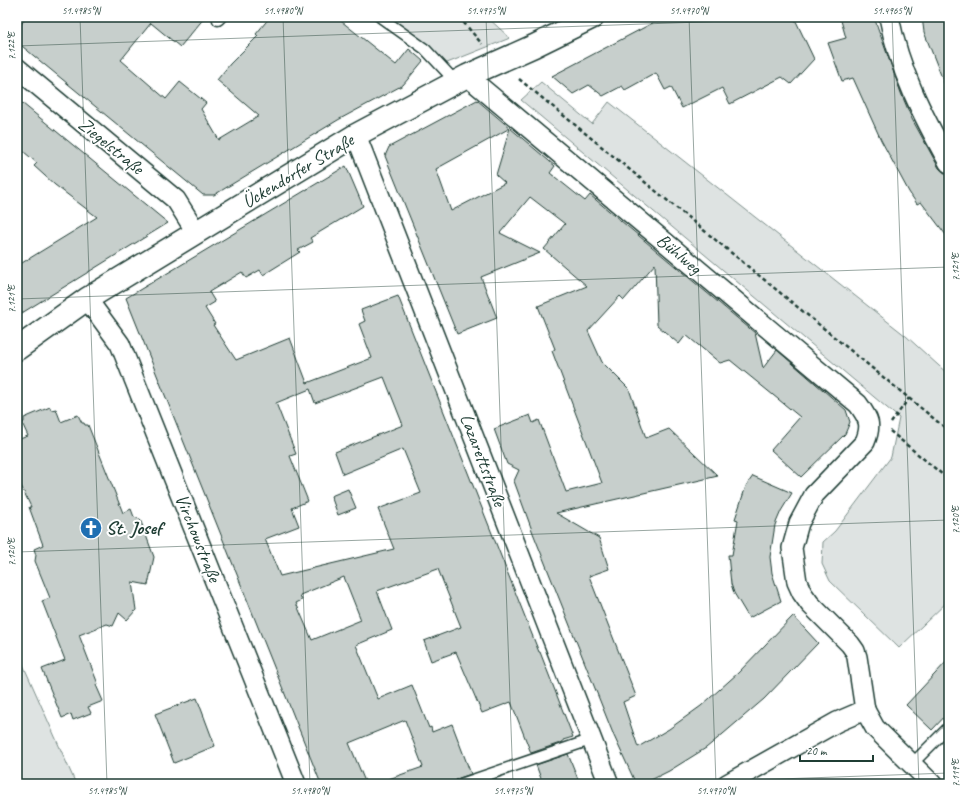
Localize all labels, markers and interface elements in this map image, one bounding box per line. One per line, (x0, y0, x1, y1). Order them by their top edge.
text: 51.4985°N (62, 4, 102, 17)
text: 51.4980°N (264, 4, 304, 17)
text: 51.4975°N (467, 4, 507, 17)
text: 51.4970°N (670, 4, 710, 17)
text: 51.4965°N (873, 4, 913, 17)
text: 7.122°E (5, 30, 18, 60)
street label: Ziegelstraße (73, 112, 150, 181)
street label: Ückendorfer Straße (238, 127, 360, 214)
street label: Bühlweg (651, 228, 707, 281)
text: 7.121°E (949, 251, 962, 281)
text: 7.121°E (5, 283, 18, 313)
street label: Lazarettstraße (454, 410, 512, 511)
street label: Virchowstraße (170, 491, 227, 587)
text: 7.120°E (949, 504, 962, 534)
church icon: St. Josef (78, 515, 104, 541)
place label: St. Josef (106, 516, 166, 540)
text: 7.120°E (5, 536, 18, 566)
scale bar (800, 737, 873, 763)
text: 20 m (806, 743, 828, 759)
text: 7.119°E (949, 757, 962, 787)
text: 51.4985°N (88, 784, 128, 797)
text: 51.4980°N (291, 784, 331, 797)
text: 51.4975°N (494, 784, 534, 797)
text: 51.4970°N (697, 784, 737, 797)

